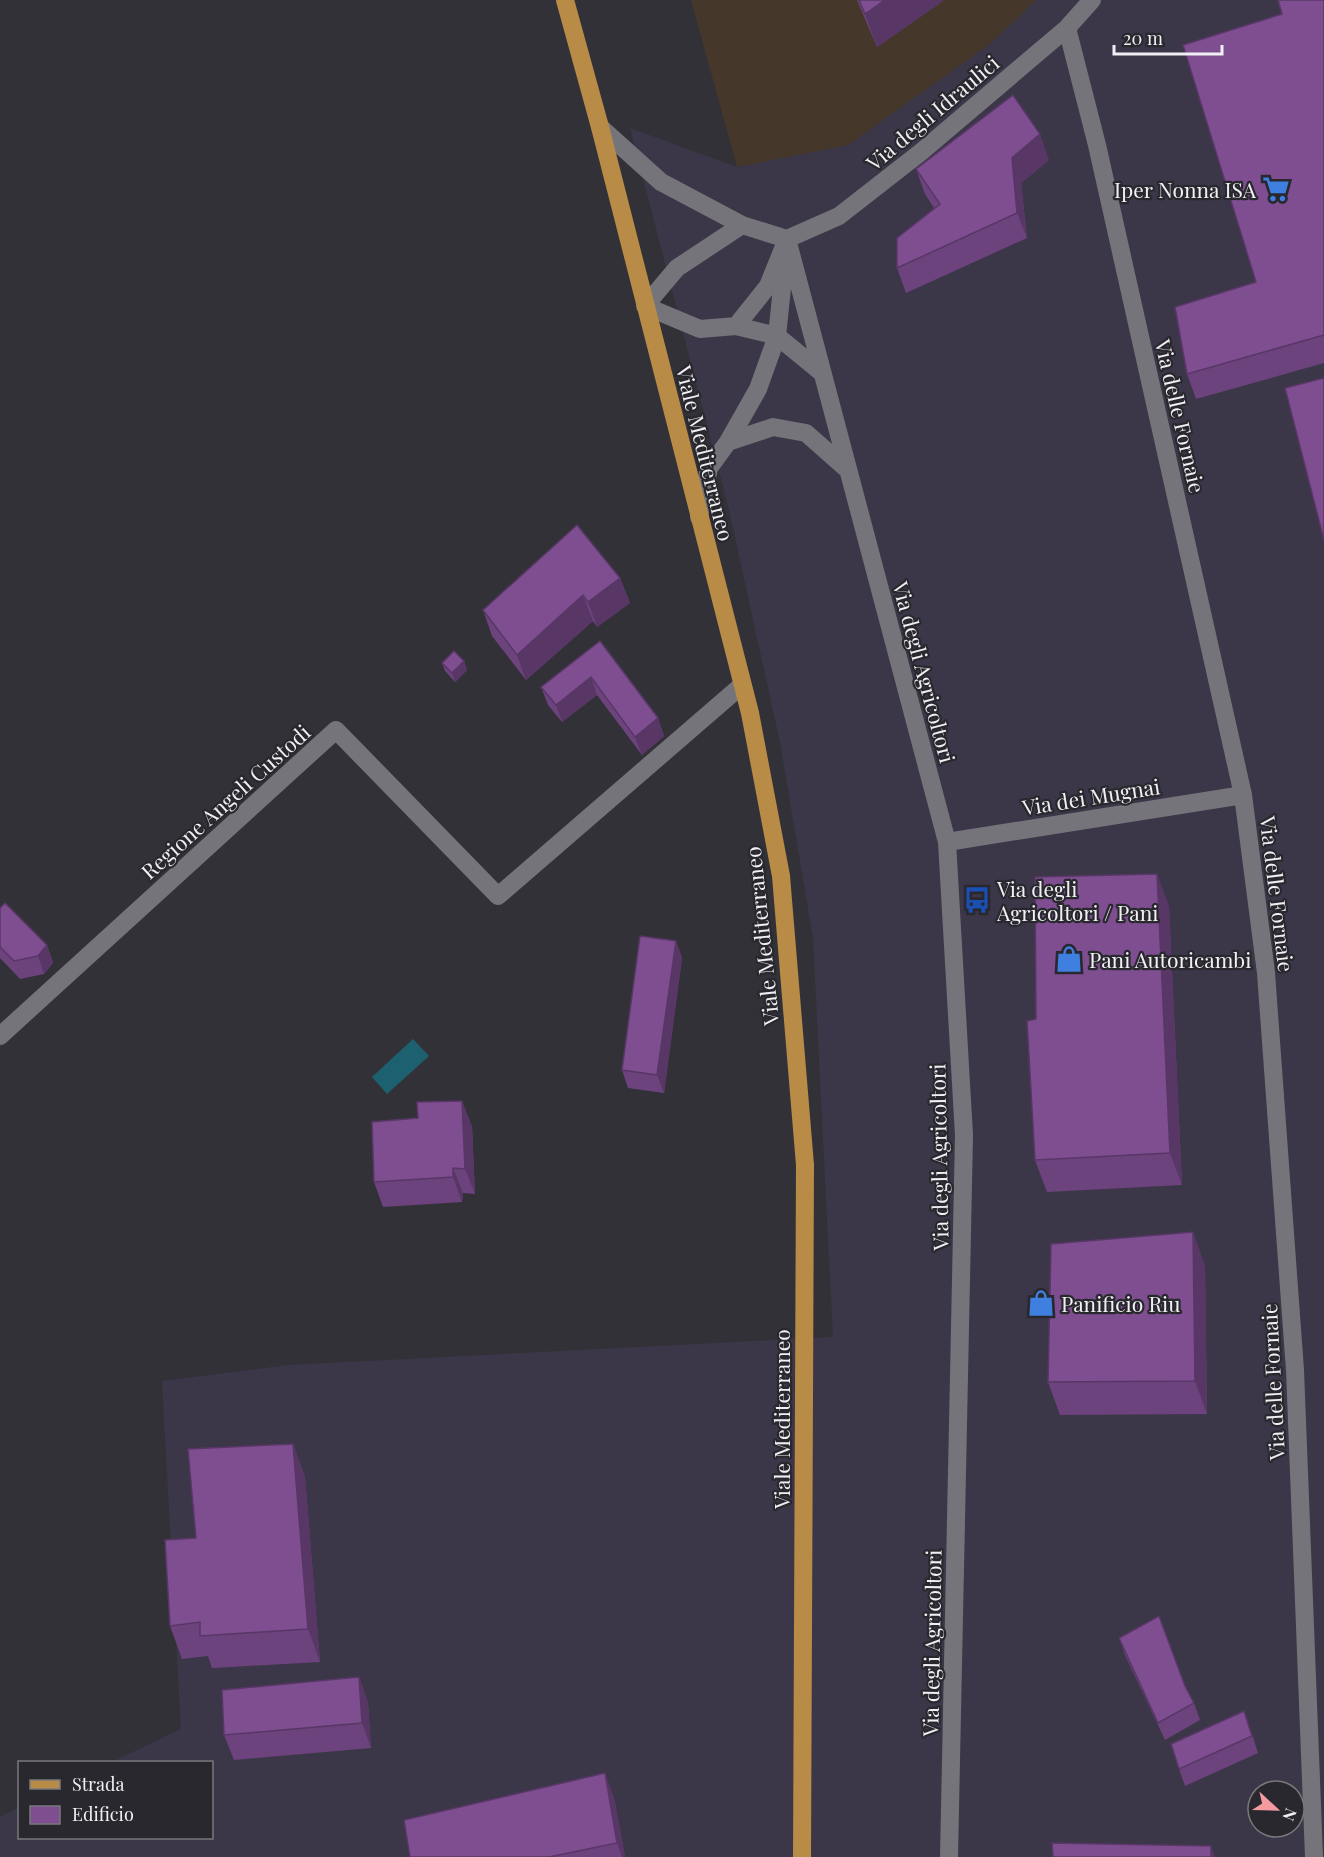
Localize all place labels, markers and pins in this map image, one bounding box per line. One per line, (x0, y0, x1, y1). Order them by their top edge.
supermarket icon: Iper Nonna ISA (1261, 174, 1291, 204)
place label: Iper Nonna ISA (1114, 175, 1257, 203)
place label: Via degli Agricoltori / Pani (996, 874, 1158, 926)
bus stop icon: Via degli Agricoltori / Pani (962, 885, 992, 915)
shop icon: Pani Autoricambi (1054, 944, 1084, 974)
place label: Pani Autoricambi (1089, 945, 1251, 973)
shop icon: Panificio Riu (1026, 1288, 1056, 1318)
place label: Panificio Riu (1061, 1289, 1180, 1317)

